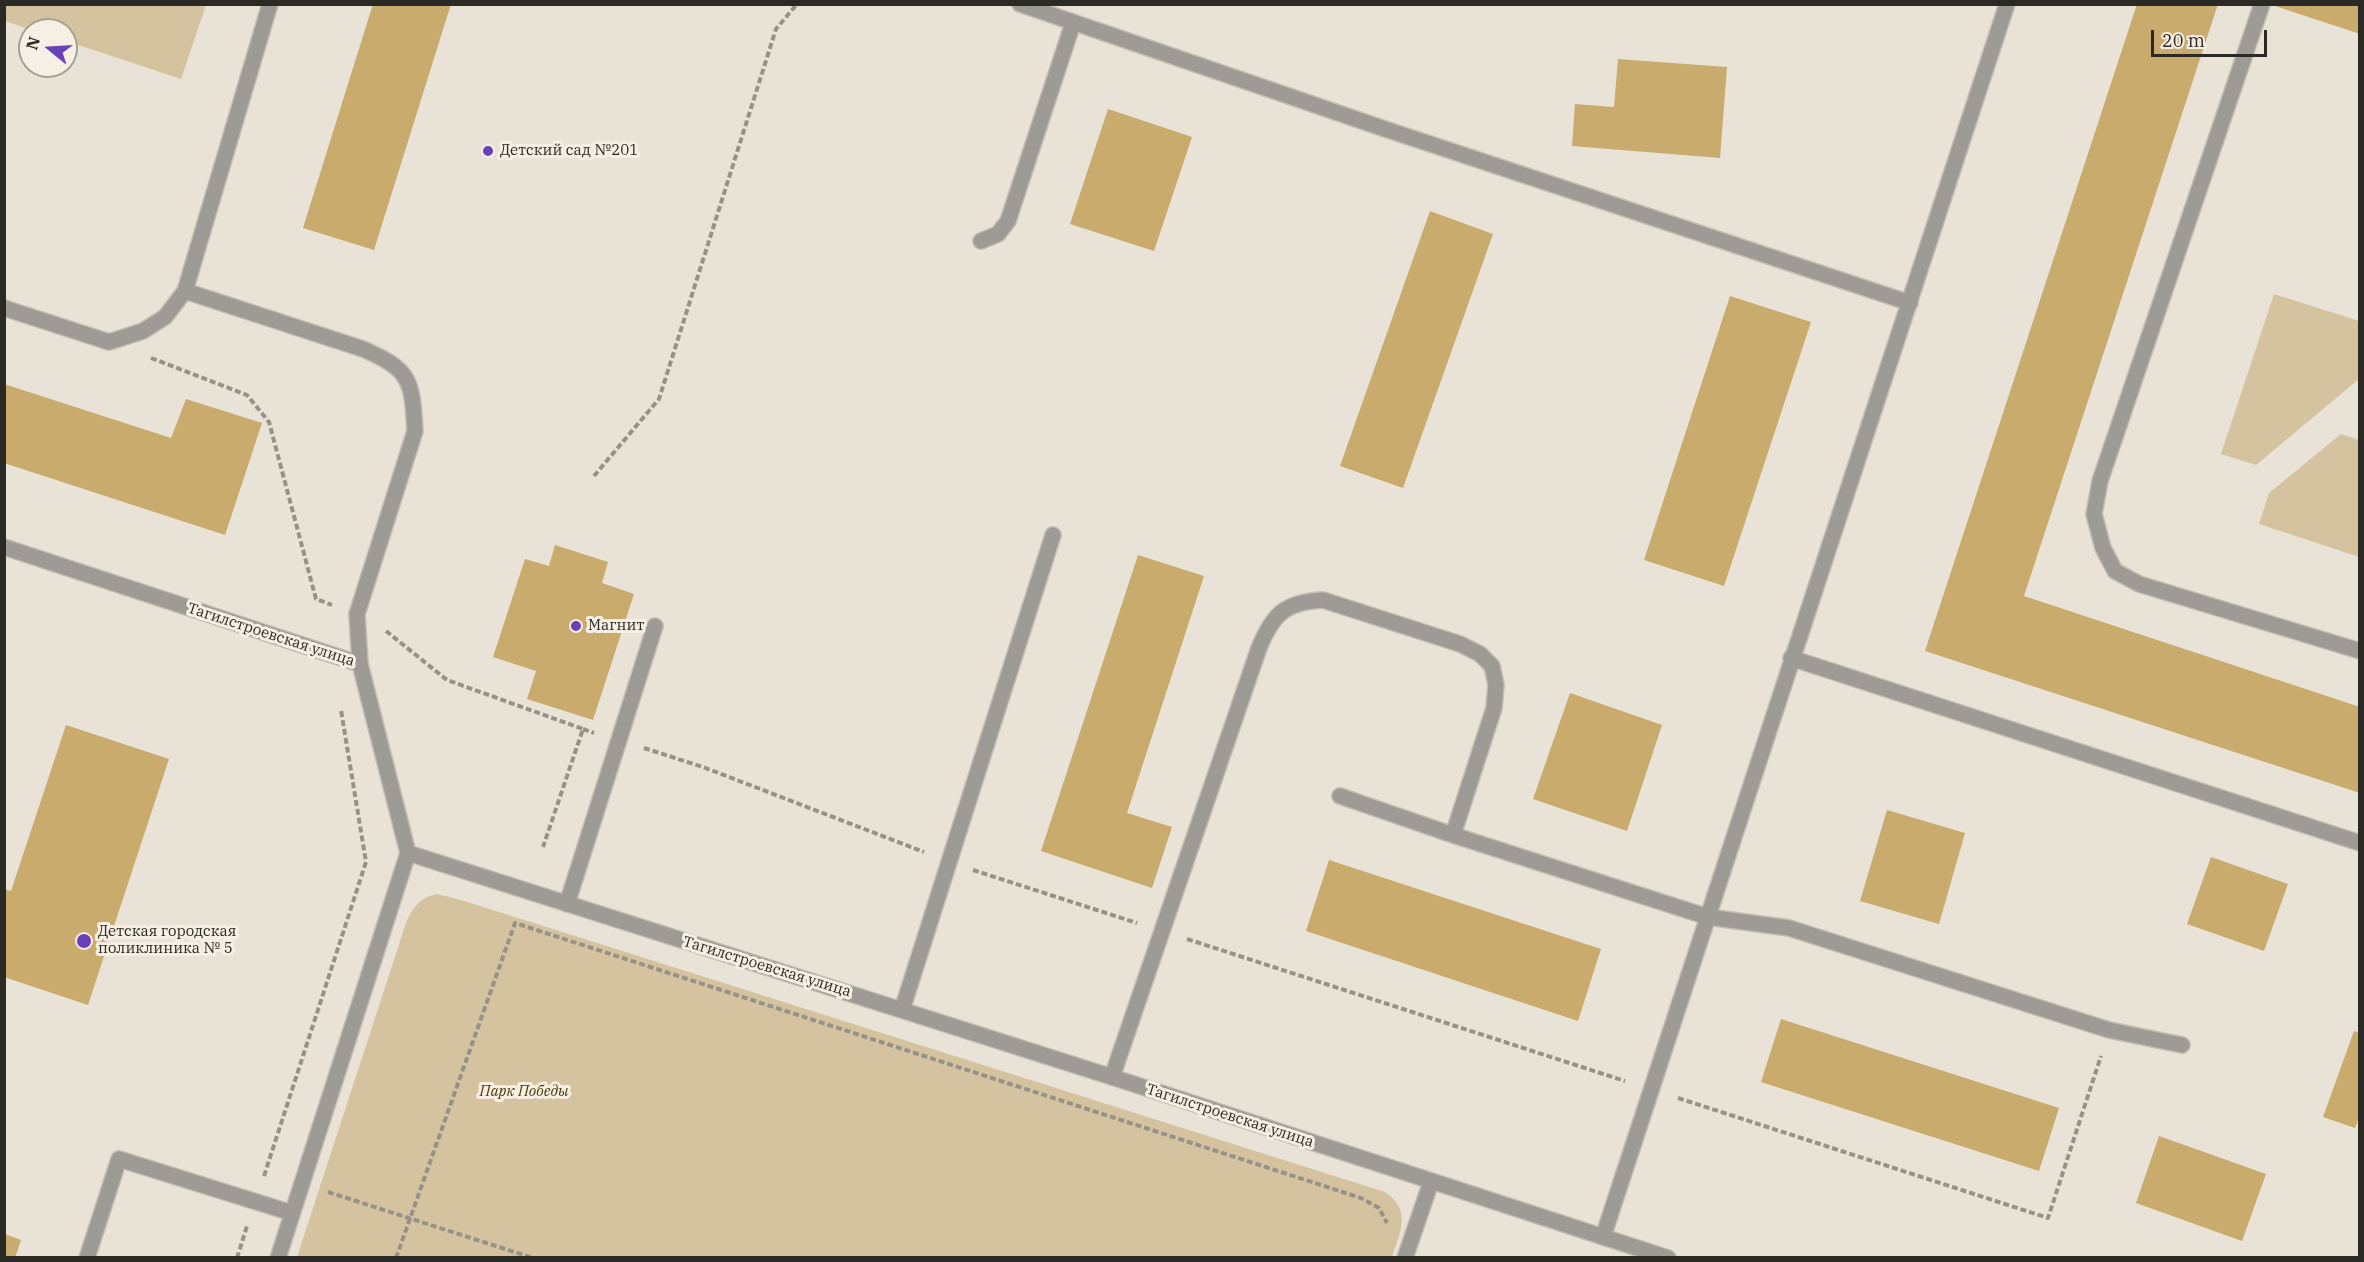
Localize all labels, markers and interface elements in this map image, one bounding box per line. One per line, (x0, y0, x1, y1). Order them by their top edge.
north arrow (18, 18, 78, 78)
scale bar (2154, 18, 2270, 56)
text: 20 m (2162, 29, 2205, 52)
text: N (21, 34, 44, 52)
place label: Детский сад №201 (500, 142, 638, 160)
marker: Детский сад №201 (481, 144, 495, 158)
street label: Тагилстроевская улица (185, 599, 357, 671)
place label: Магнит (588, 617, 644, 635)
marker: Магнит (569, 619, 583, 633)
place label: Детская городская поликлиника № 5 (98, 923, 236, 958)
marker: Детская городская поликлиника № 5 (75, 932, 93, 950)
street label: Тагилстроевская улица (681, 933, 853, 1001)
street label: Тагилстроевская улица (1144, 1080, 1316, 1152)
park label: Парк Победы (480, 1083, 568, 1101)

